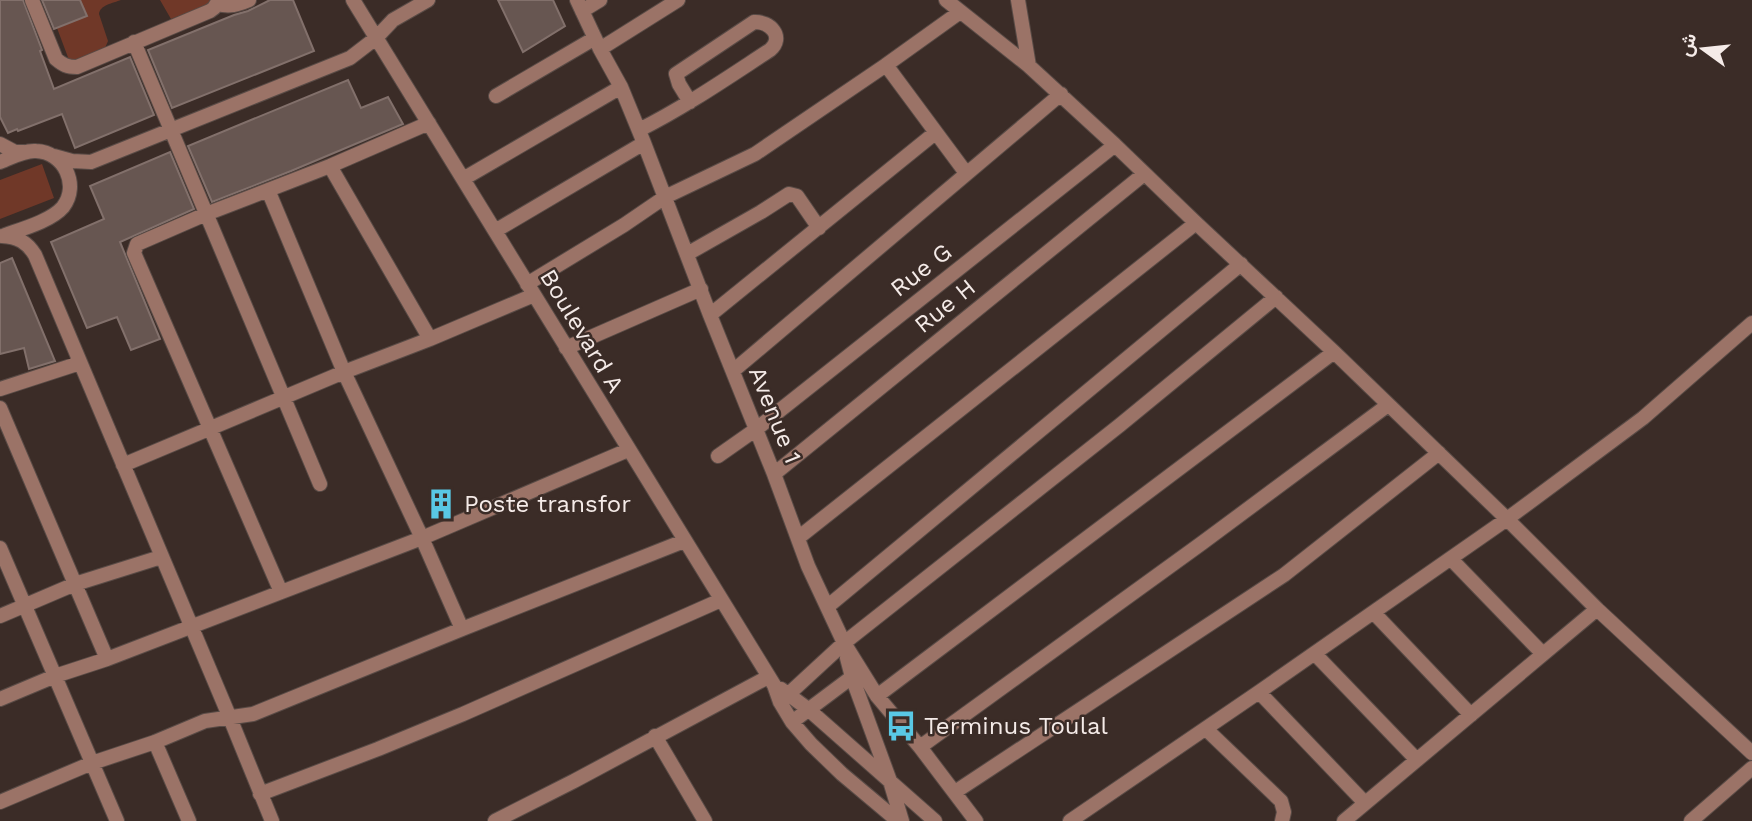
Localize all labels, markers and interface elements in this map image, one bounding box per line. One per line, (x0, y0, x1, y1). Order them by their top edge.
north arrow (1668, 14, 1738, 84)
text: ش (1673, 31, 1701, 59)
street label: Rue G (885, 237, 957, 303)
street label: Boulevard A (534, 264, 630, 398)
street label: Rue H (909, 273, 981, 339)
street label: Avenue 1 (743, 362, 807, 468)
building icon: Poste transfor (424, 487, 458, 521)
place label: Poste transfor (464, 490, 631, 518)
bus stop icon: Terminus Toulal (884, 709, 918, 743)
place label: Terminus Toulal (924, 712, 1109, 740)

